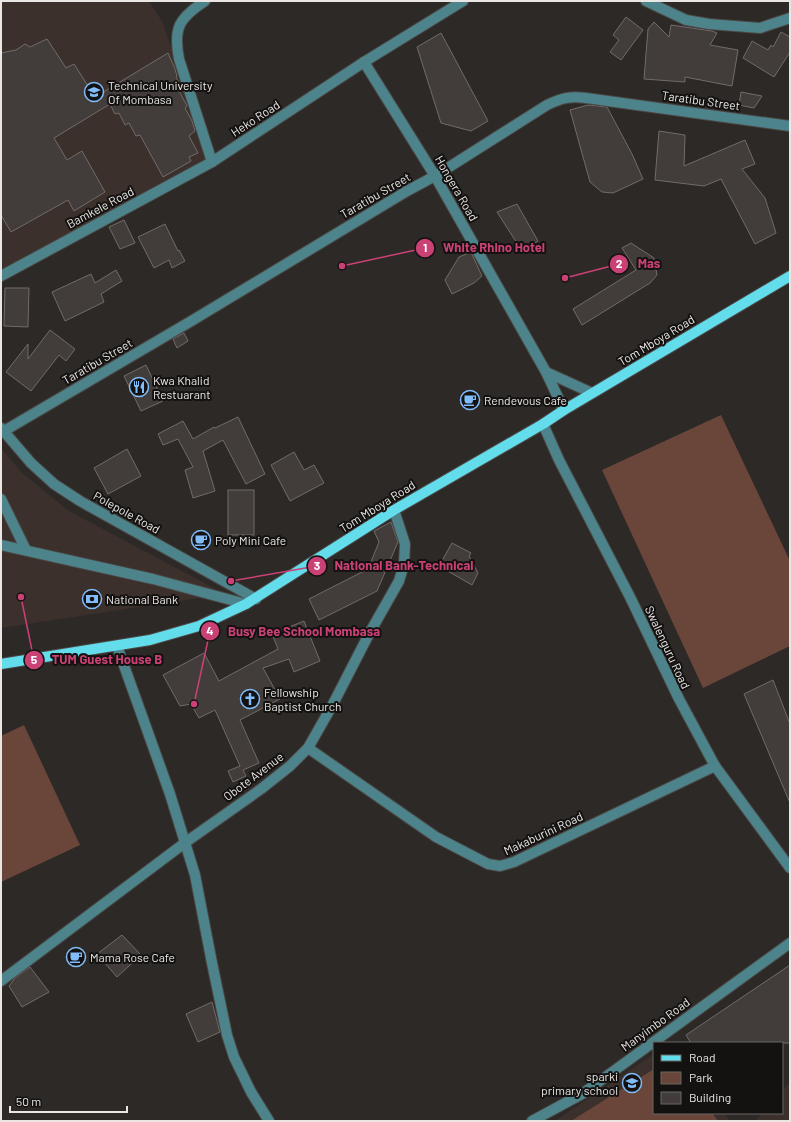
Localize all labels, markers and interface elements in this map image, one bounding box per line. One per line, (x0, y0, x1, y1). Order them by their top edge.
place label: Technical University Of Mombasa (108, 78, 213, 106)
school or university icon: Technical University Of Mombasa (83, 81, 105, 103)
street label: Taratibu Street (661, 88, 741, 112)
street label: Heko Road (228, 97, 282, 139)
street label: Hongera Road (433, 153, 481, 223)
street label: Taratibu Street (337, 169, 413, 221)
street label: Bamkele Road (64, 184, 136, 230)
callout: White Rhino Hotel (415, 235, 553, 260)
text: White Rhino Hotel (443, 239, 545, 255)
text: 1 (423, 240, 427, 254)
callout: Mas (609, 251, 668, 276)
text: Mas (638, 255, 661, 271)
text: 2 (616, 256, 623, 270)
street label: Tom Mboya Road (615, 312, 697, 368)
street label: Taratibu Street (59, 335, 135, 387)
place label: Kwa Khalid Restuarant (153, 373, 211, 401)
restaurant icon: Kwa Khalid Restuarant (128, 376, 150, 398)
cafe icon: Rendevous Cafe (459, 389, 481, 411)
place label: Rendevous Cafe (484, 393, 567, 407)
street label: Tom Mboya Road (337, 477, 417, 535)
street label: Polepole Road (91, 488, 163, 536)
cafe icon: Poly Mini Cafe (190, 529, 212, 551)
place label: Poly Mini Cafe (215, 533, 286, 547)
callout: National Bank-Technical (307, 553, 482, 578)
text: National Bank-Technical (334, 557, 474, 573)
text: 3 (314, 558, 320, 572)
bank icon: National Bank (81, 588, 103, 610)
place label: National Bank (106, 592, 178, 606)
street label: Swalenguru Road (643, 603, 693, 691)
callout: Busy Bee School Mombasa (200, 619, 389, 644)
text: 4 (206, 623, 214, 637)
text: Busy Bee School Mombasa (228, 623, 380, 639)
callout: TUM Guest House B (24, 647, 170, 672)
text: TUM Guest House B (52, 651, 162, 667)
text: 5 (31, 652, 38, 666)
place label: Fellowship Baptist Church (264, 685, 341, 713)
church icon: Fellowship Baptist Church (239, 688, 261, 710)
street label: Obote Avenue (220, 749, 286, 803)
street label: Makaburini Road (501, 809, 585, 857)
cafe icon: Mama Rose Cafe (65, 946, 87, 968)
place label: Mama Rose Cafe (90, 950, 175, 964)
street label: Manyimbo Road (618, 994, 692, 1054)
legend (653, 1042, 783, 1114)
text: Road (689, 1050, 716, 1064)
place label: sparki primary school (541, 1069, 618, 1097)
text: Park (689, 1070, 713, 1084)
school or university icon: sparki primary school (621, 1072, 643, 1094)
scale bar (10, 1088, 127, 1114)
text: Building (689, 1090, 731, 1104)
text: 50 m (16, 1094, 41, 1108)

